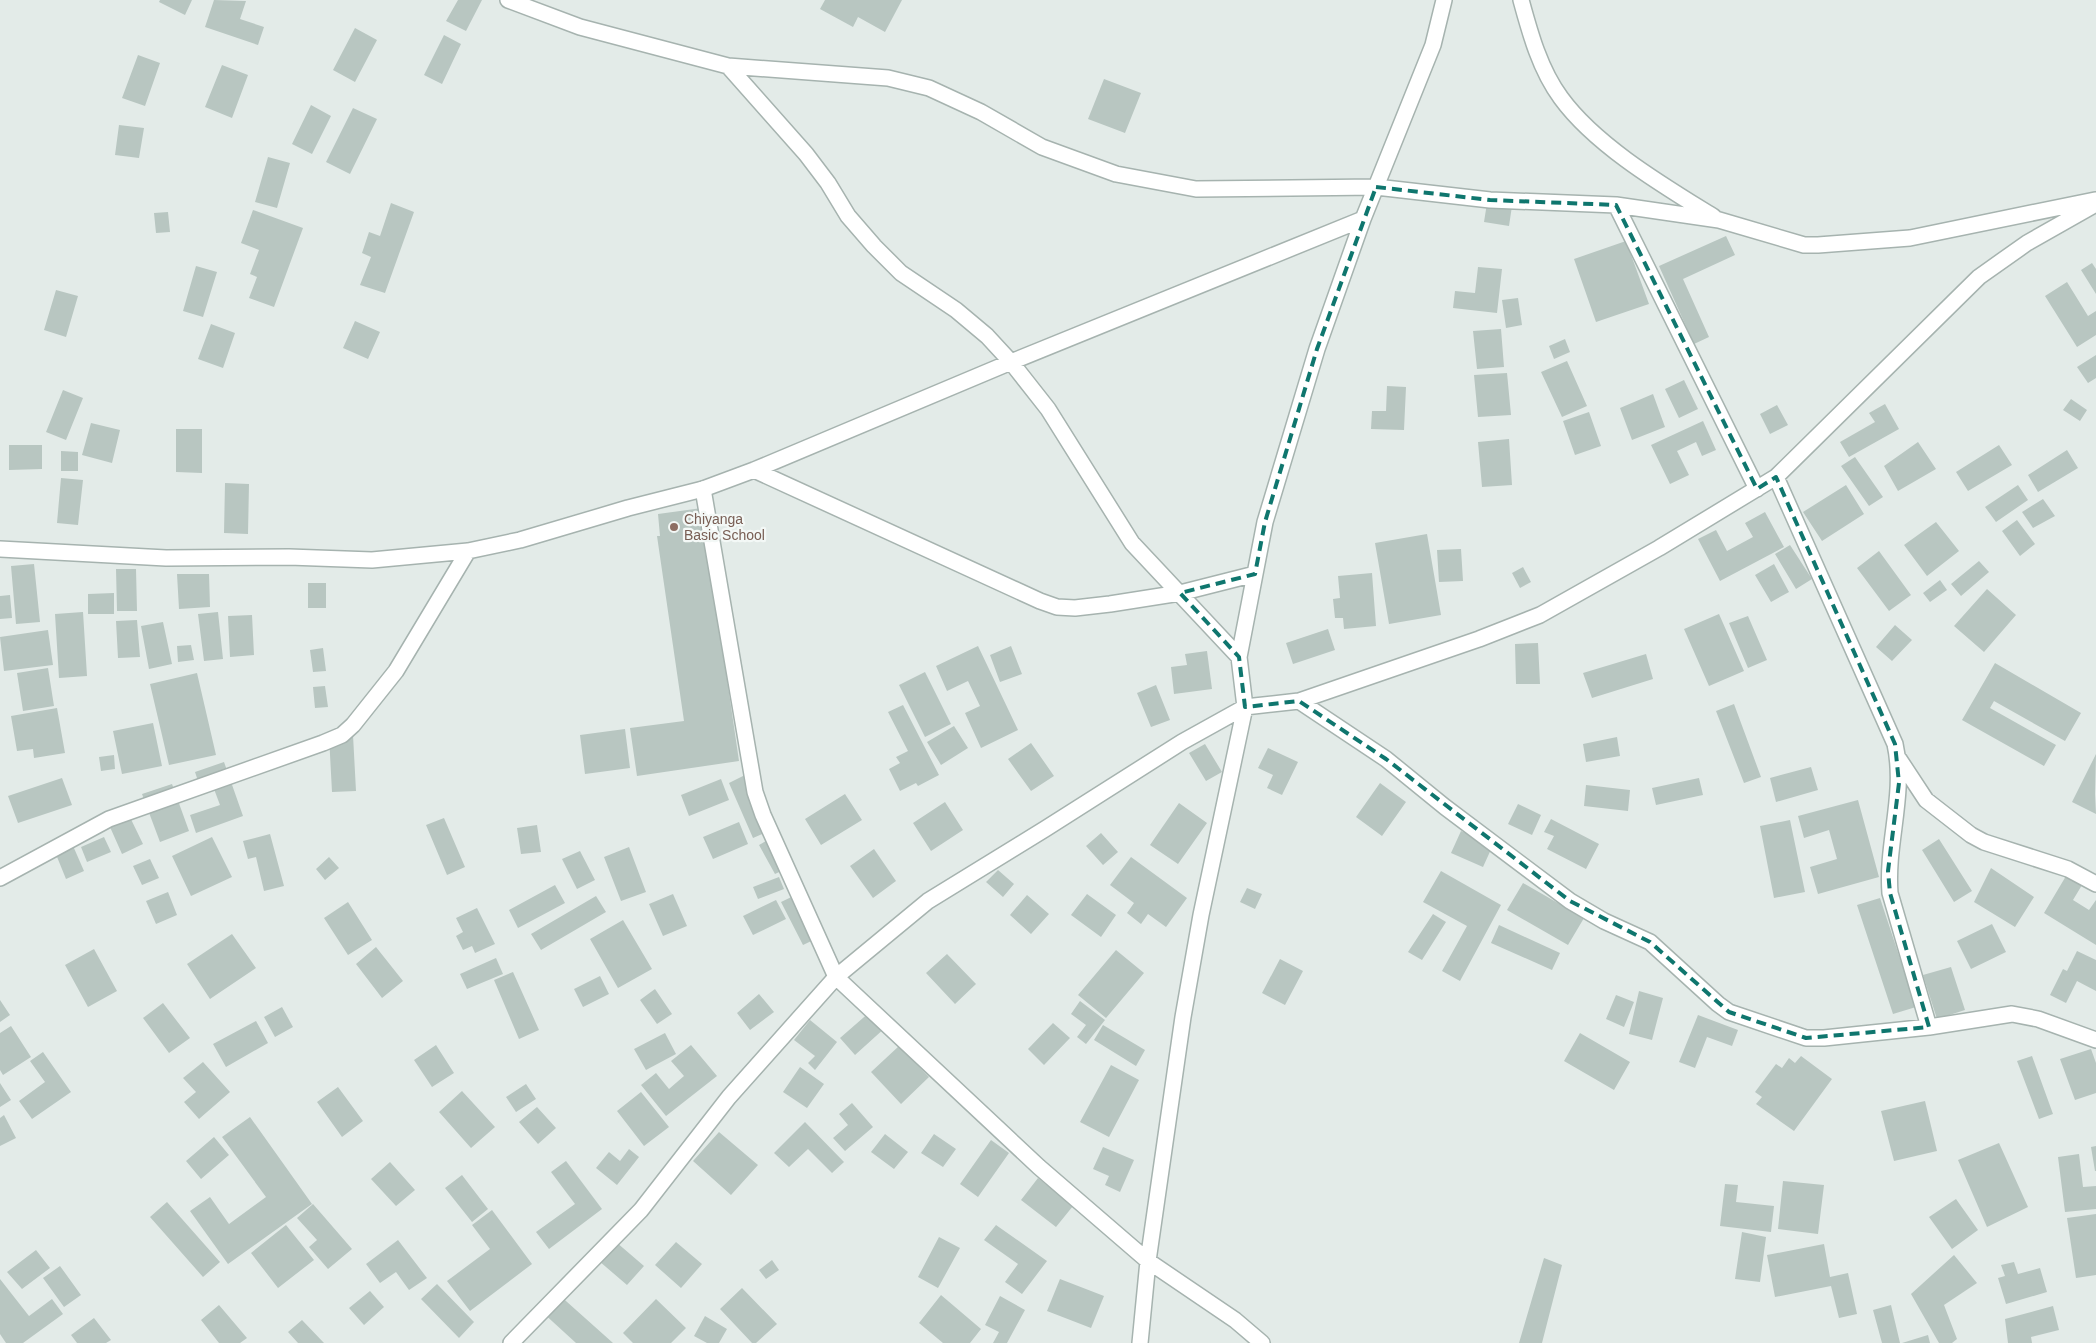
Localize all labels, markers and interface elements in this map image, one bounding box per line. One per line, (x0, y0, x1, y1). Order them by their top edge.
place label: Chiyanga Basic School (684, 511, 765, 543)
marker: Chiyanga Basic School (668, 521, 680, 533)

